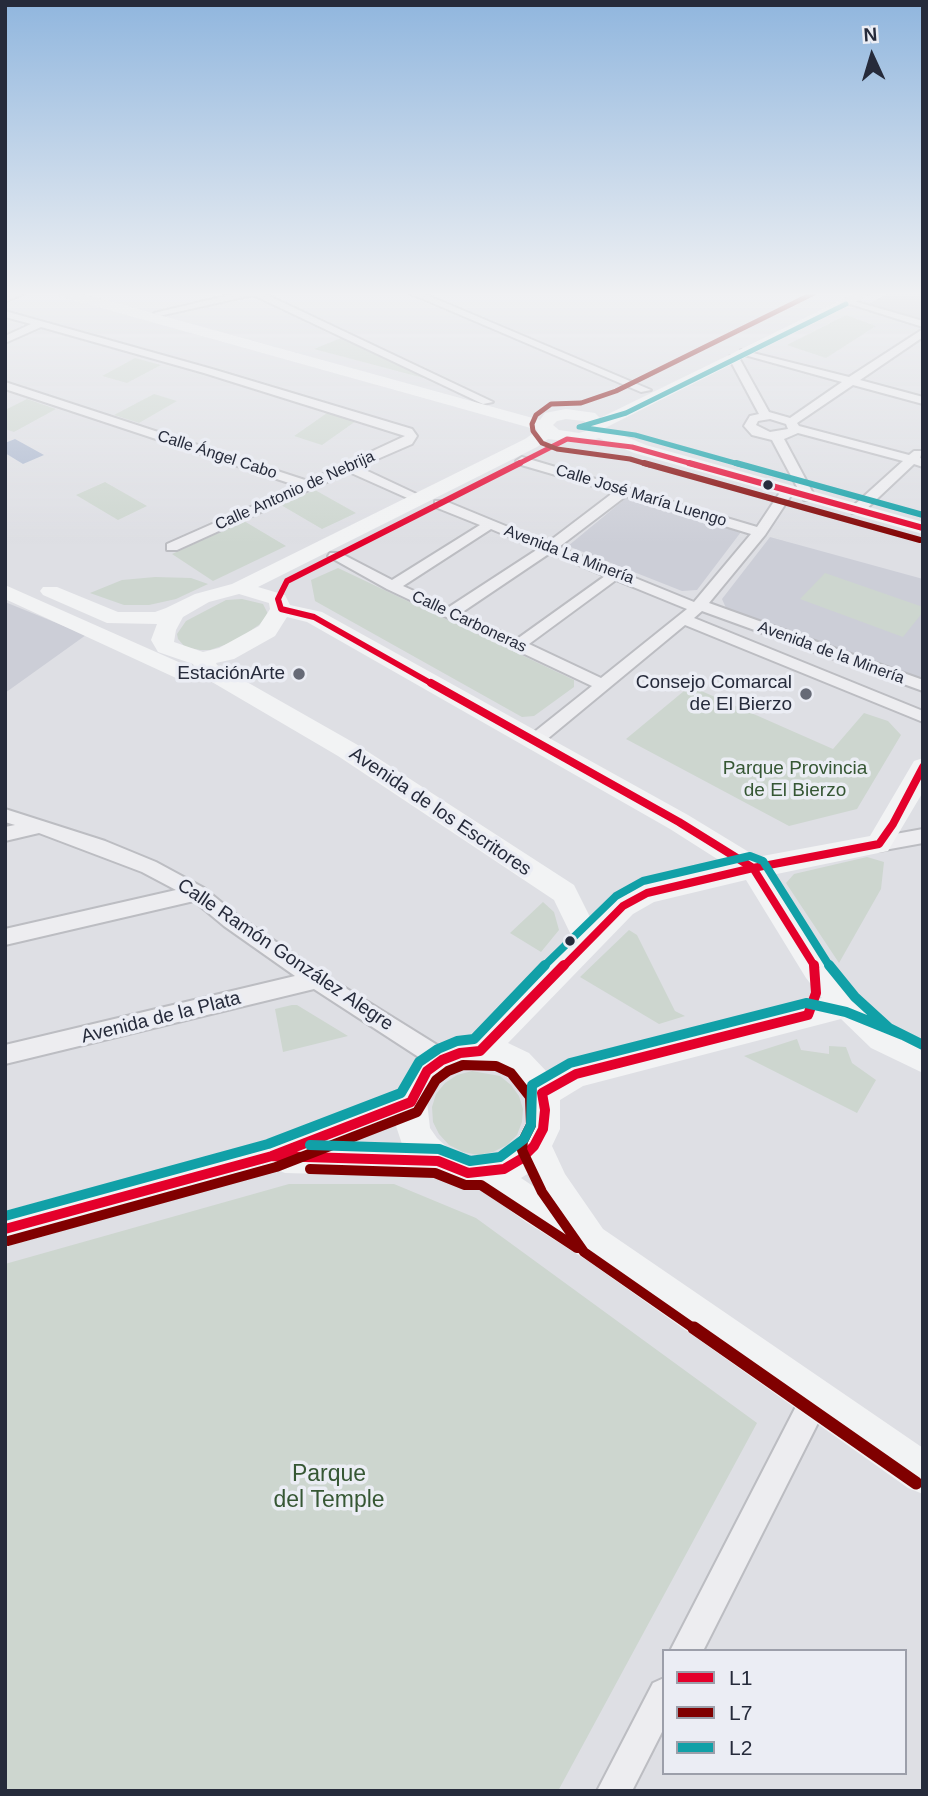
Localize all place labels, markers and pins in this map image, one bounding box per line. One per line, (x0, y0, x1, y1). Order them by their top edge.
unlabelled marker (761, 478, 775, 492)
place label: EstaciónArte (177, 663, 285, 685)
marker: EstaciónArte (291, 666, 307, 682)
place label: Consejo Comarcal de El Bierzo (636, 672, 792, 716)
marker: Consejo Comarcal de El Bierzo (798, 686, 814, 702)
unlabelled marker (563, 934, 577, 948)

